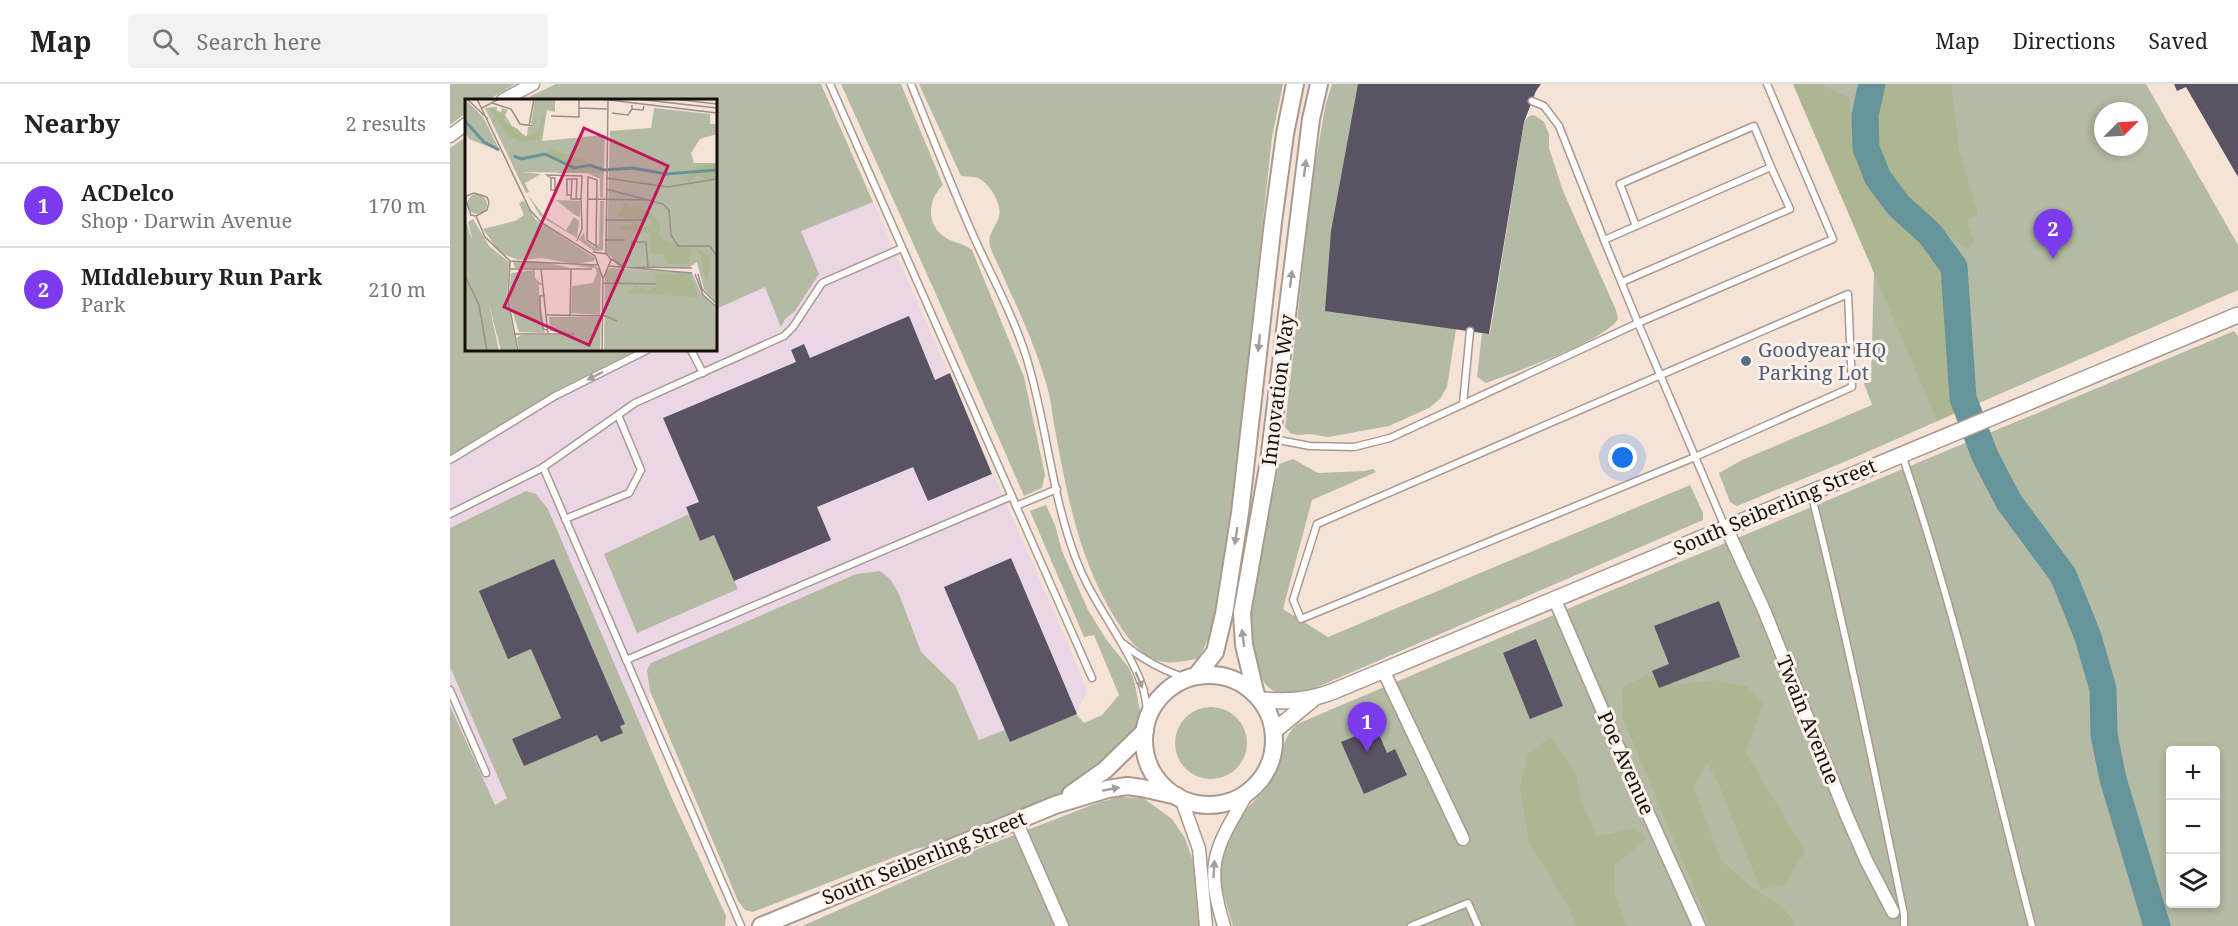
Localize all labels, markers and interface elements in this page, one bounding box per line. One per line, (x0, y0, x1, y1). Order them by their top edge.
search box (128, 14, 548, 68)
text: Map (30, 22, 92, 60)
icon: search (149, 25, 182, 58)
text: Search here (197, 26, 321, 56)
text: Map (1935, 27, 1980, 55)
text: Directions (2013, 27, 2115, 55)
text: Saved (2148, 27, 2208, 55)
inset map (465, 99, 717, 351)
north arrow (2094, 102, 2148, 156)
text: Nearby (24, 105, 120, 141)
text: 2 results (346, 110, 426, 137)
one-way arrow (1300, 158, 1309, 177)
text: ACDelco (81, 177, 174, 207)
text: 1 (38, 192, 49, 219)
text: 170 m (368, 192, 426, 219)
text: Shop · Darwin Avenue (81, 207, 292, 234)
pin: 2 (2034, 210, 2072, 259)
text: MIddlebury Run Park (81, 261, 322, 291)
one-way arrow (1287, 270, 1296, 289)
text: 2 (38, 276, 49, 303)
text: 210 m (368, 276, 426, 303)
text: Park (81, 291, 125, 318)
street label: Innovation Way (1255, 312, 1300, 467)
one-way arrow (1254, 333, 1264, 352)
place label: Goodyear HQ Parking Lot (1758, 336, 1886, 386)
marker: Goodyear HQ Parking Lot (1739, 354, 1753, 368)
one-way arrow (586, 370, 604, 380)
your location (1608, 443, 1637, 472)
street label: South Seiberling Street (1669, 452, 1880, 561)
one-way arrow (1232, 527, 1241, 546)
one-way arrow (1239, 629, 1248, 648)
street label: Twain Avenue (1770, 651, 1847, 788)
one-way arrow (1134, 671, 1144, 689)
pin: 1 (1348, 702, 1386, 752)
street label: Poe Avenue (1592, 707, 1661, 819)
map controls (2166, 746, 2220, 908)
button: + (2166, 746, 2220, 800)
one-way arrow (1102, 784, 1121, 793)
button: − (2166, 800, 2220, 854)
street label: South Seiberling Street (818, 804, 1030, 911)
button: layers (2166, 854, 2220, 908)
one-way arrow (1210, 859, 1219, 878)

